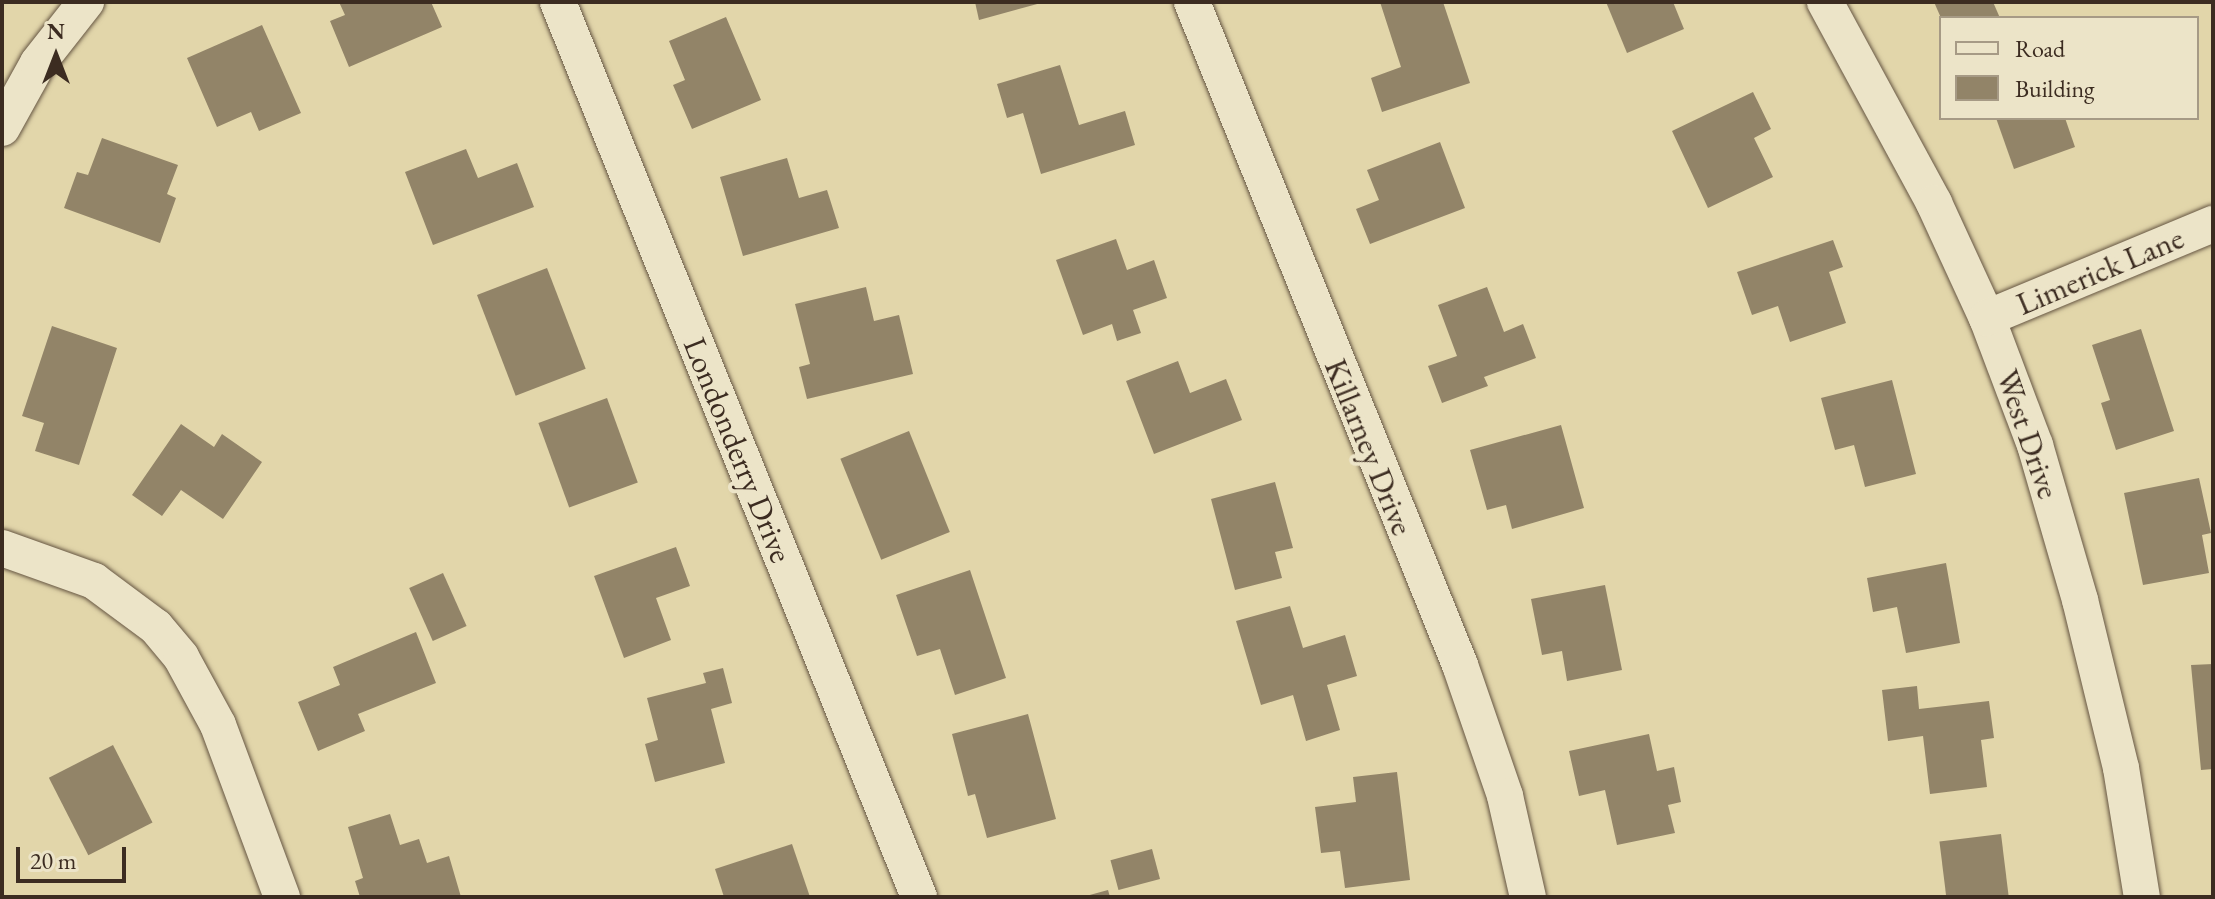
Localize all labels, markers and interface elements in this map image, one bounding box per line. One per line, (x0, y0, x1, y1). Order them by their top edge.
north arrow (16, 16, 96, 96)
legend (1939, 16, 2199, 120)
text: N (47, 17, 65, 46)
text: Road (2015, 33, 2065, 64)
text: Building (2015, 73, 2095, 104)
street label: Limerick Lane (2011, 219, 2189, 323)
street label: Londonderry Drive (675, 332, 801, 568)
street label: Killarney Drive (1316, 353, 1422, 541)
street label: West Drive (1988, 365, 2068, 503)
scale bar (20, 831, 130, 881)
text: 20 m (30, 845, 77, 876)

